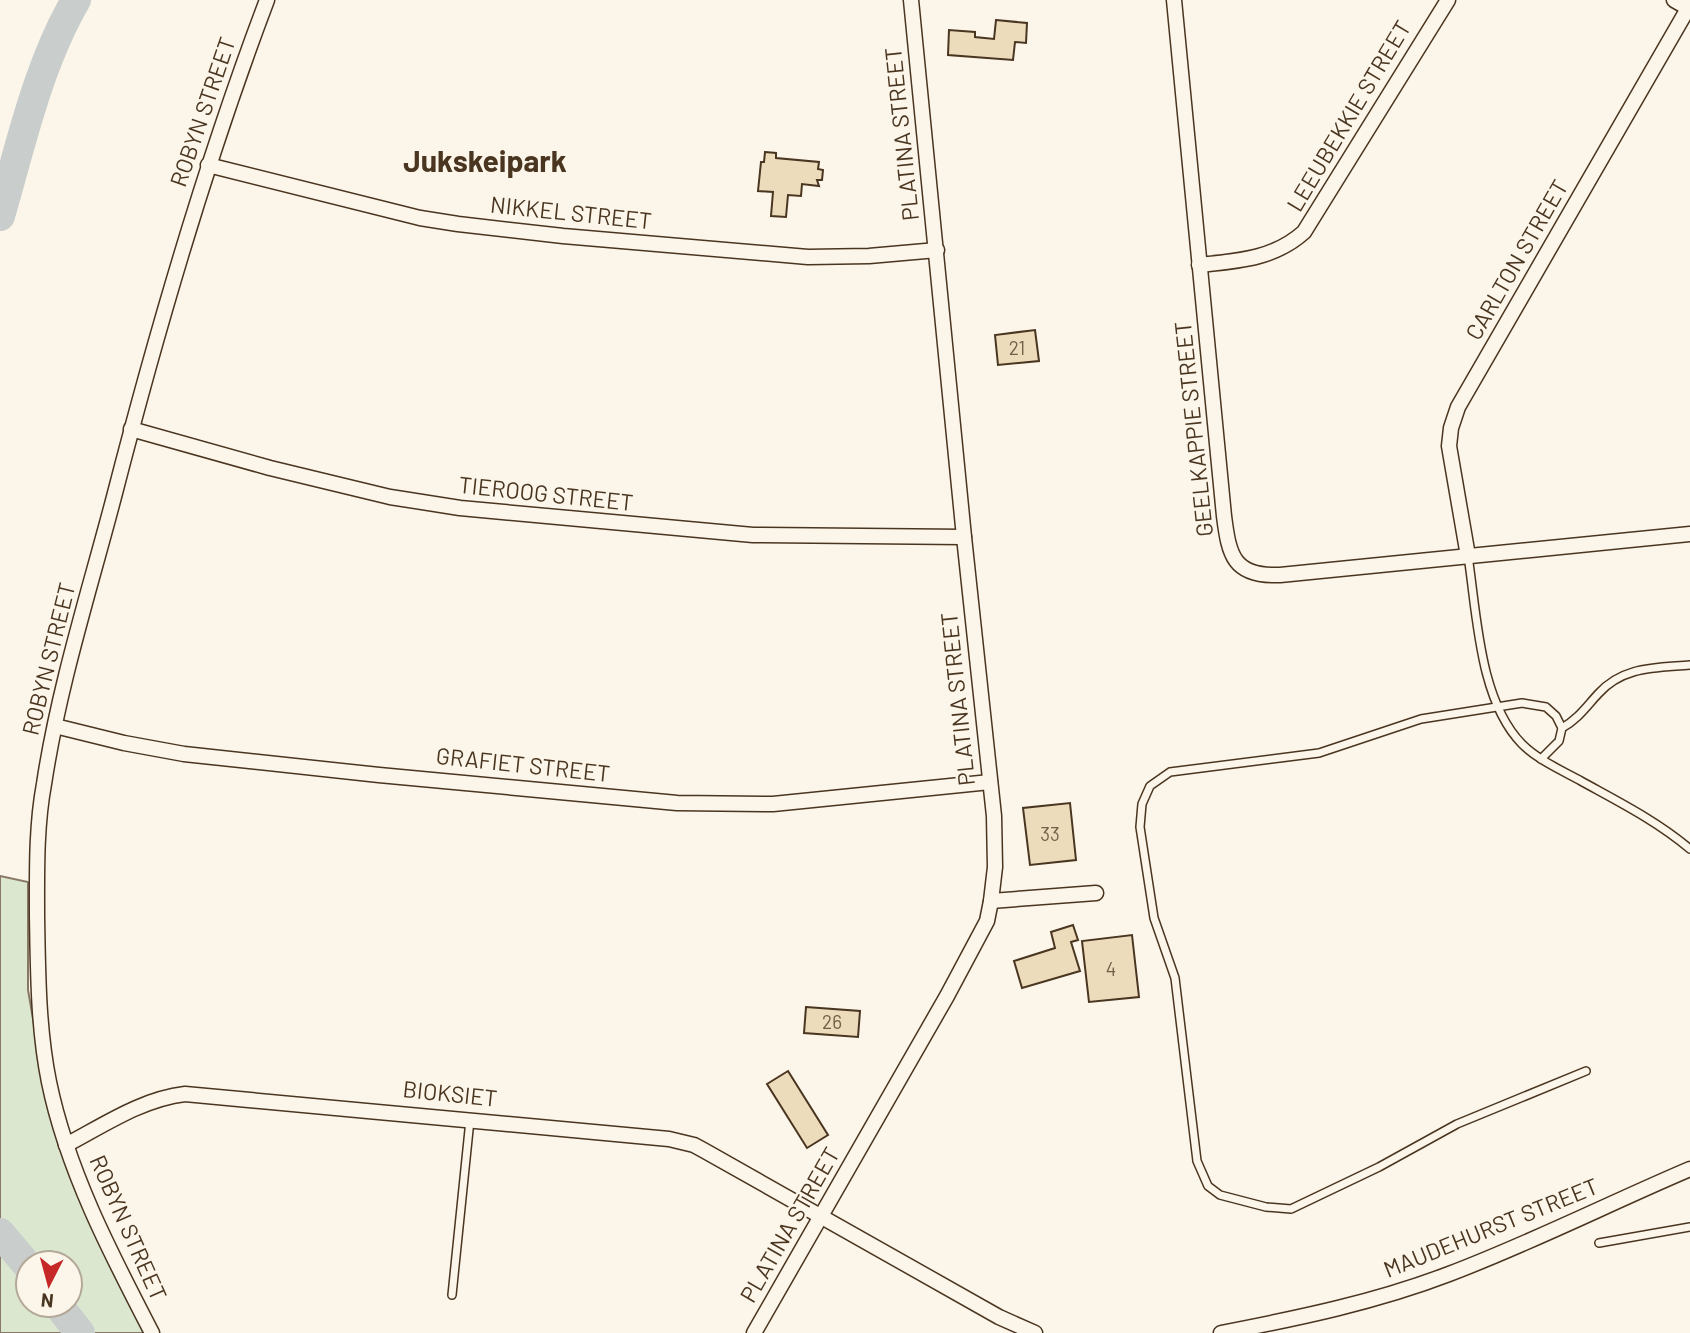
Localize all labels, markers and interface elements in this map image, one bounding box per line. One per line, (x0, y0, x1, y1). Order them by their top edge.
street label: LEEUBEKKIE STREET (1280, 15, 1416, 216)
street label: ROBYN STREET (163, 33, 241, 190)
street label: PLATINA STREET (878, 46, 924, 222)
district label: Jukskeipark (403, 142, 567, 178)
street label: CARLTON STREET (1459, 174, 1573, 345)
street label: NIKKEL STREET (489, 190, 653, 234)
street label: GEELKAPPIE STREET (1168, 320, 1218, 538)
house number: 21 (1009, 336, 1025, 359)
street label: TIEROOG STREET (457, 470, 635, 516)
street label: ROBYN STREET (16, 580, 81, 738)
street label: PLATINA STREET (934, 611, 980, 787)
street label: GRAFIET STREET (435, 741, 611, 787)
house number: 33 (1040, 822, 1060, 845)
house number: 4 (1106, 957, 1116, 980)
house number: 26 (822, 1010, 842, 1033)
street label: BIOKSIET (401, 1074, 499, 1112)
street label: PLATINA STREET (733, 1142, 845, 1307)
street label: ROBYN STREET (84, 1150, 173, 1305)
street label: MAUDEHURST STREET (1379, 1171, 1602, 1283)
north arrow (14, 1249, 84, 1319)
text: N (40, 1289, 55, 1314)

